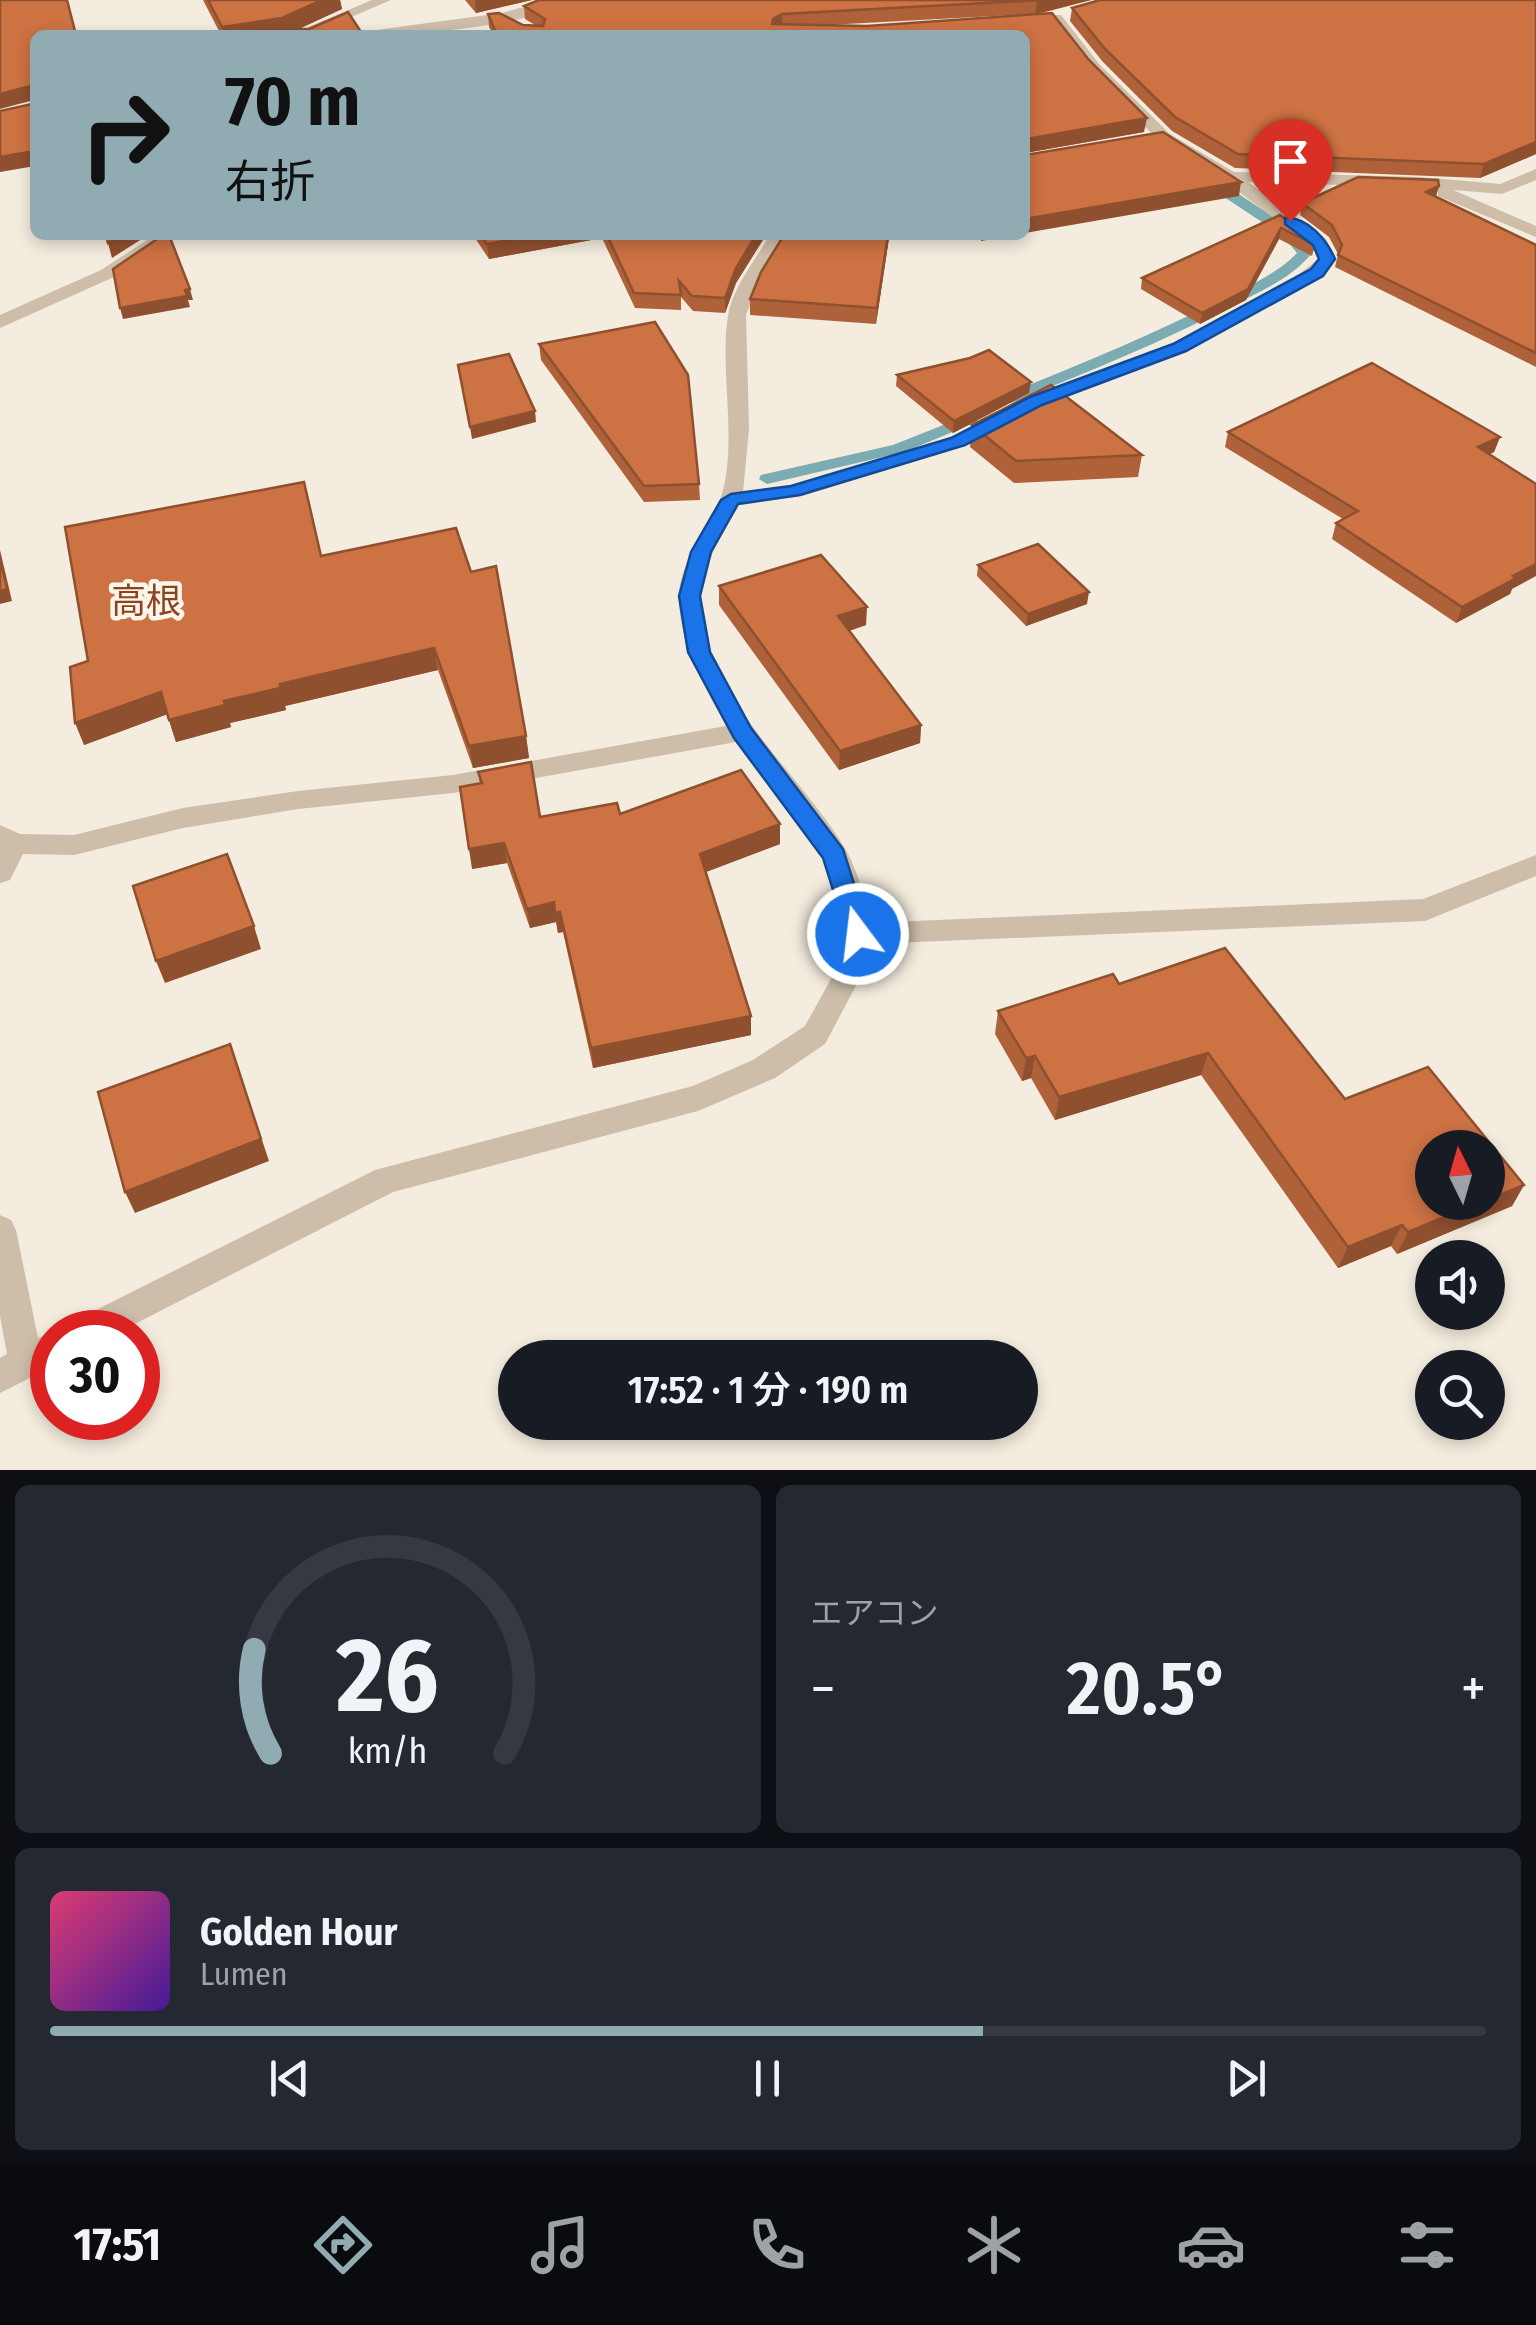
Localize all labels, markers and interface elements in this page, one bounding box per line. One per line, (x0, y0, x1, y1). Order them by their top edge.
text: 70 m (225, 60, 360, 144)
icon: right (60, 70, 190, 200)
pin (1248, 119, 1333, 222)
icon: arrive (1263, 134, 1318, 189)
text: 右折 (225, 155, 315, 209)
district label: 高根 (111, 580, 181, 622)
position arrow (806, 882, 910, 986)
north arrow (1415, 1130, 1505, 1220)
map controls (1415, 1130, 1505, 1440)
button: sound (1415, 1240, 1505, 1330)
speed limit sign: 30 (30, 1310, 160, 1440)
button: search (1415, 1350, 1505, 1440)
text: 17:52 · 1 分 · 190 m (628, 1367, 908, 1413)
text: エアコン (811, 1594, 939, 1632)
text: 26 (335, 1614, 439, 1739)
text: 20.5° (1067, 1644, 1230, 1734)
text: − (811, 1656, 835, 1722)
text: + (1461, 1656, 1486, 1722)
text: km/h (348, 1730, 428, 1772)
text: Golden Hour (200, 1909, 398, 1955)
text: Lumen (200, 1955, 288, 1993)
icon: previous (262, 2051, 317, 2106)
icon: pause (740, 2051, 795, 2106)
icon: next (1219, 2051, 1274, 2106)
icon: directions (308, 2210, 378, 2280)
icon: music (525, 2210, 595, 2280)
icon: phone (742, 2210, 812, 2280)
icon: climate (959, 2210, 1029, 2280)
icon: car (1176, 2210, 1246, 2280)
icon: filters (1392, 2210, 1462, 2280)
text: 17:51 (73, 2218, 161, 2272)

